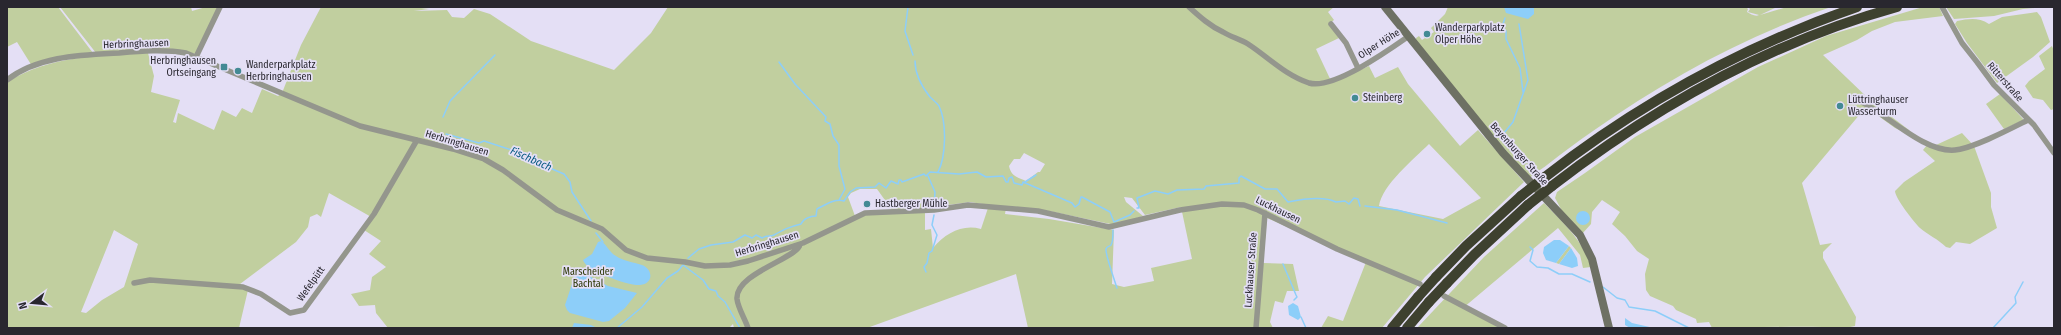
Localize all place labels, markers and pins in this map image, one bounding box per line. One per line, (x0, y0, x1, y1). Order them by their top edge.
place label: Wanderparkplatz Olper Höhe (1435, 22, 1505, 46)
marker: Wanderparkplatz Olper Höhe (1422, 29, 1432, 39)
place label: Herbringhausen Ortseingang (150, 55, 216, 79)
place label: Wanderparkplatz Herbringhausen (246, 59, 316, 83)
marker: Herbringhausen Ortseingang (219, 62, 229, 72)
marker: Wanderparkplatz Herbringhausen (233, 66, 243, 76)
place label: Steinberg (1363, 92, 1402, 104)
marker: Steinberg (1350, 93, 1360, 103)
place label: Lüttringhauser Wasserturm (1848, 94, 1909, 118)
marker: Lüttringhauser Wasserturm (1835, 101, 1845, 111)
place label: Hastberger Mühle (875, 198, 948, 210)
marker: Hastberger Mühle (862, 199, 872, 209)

